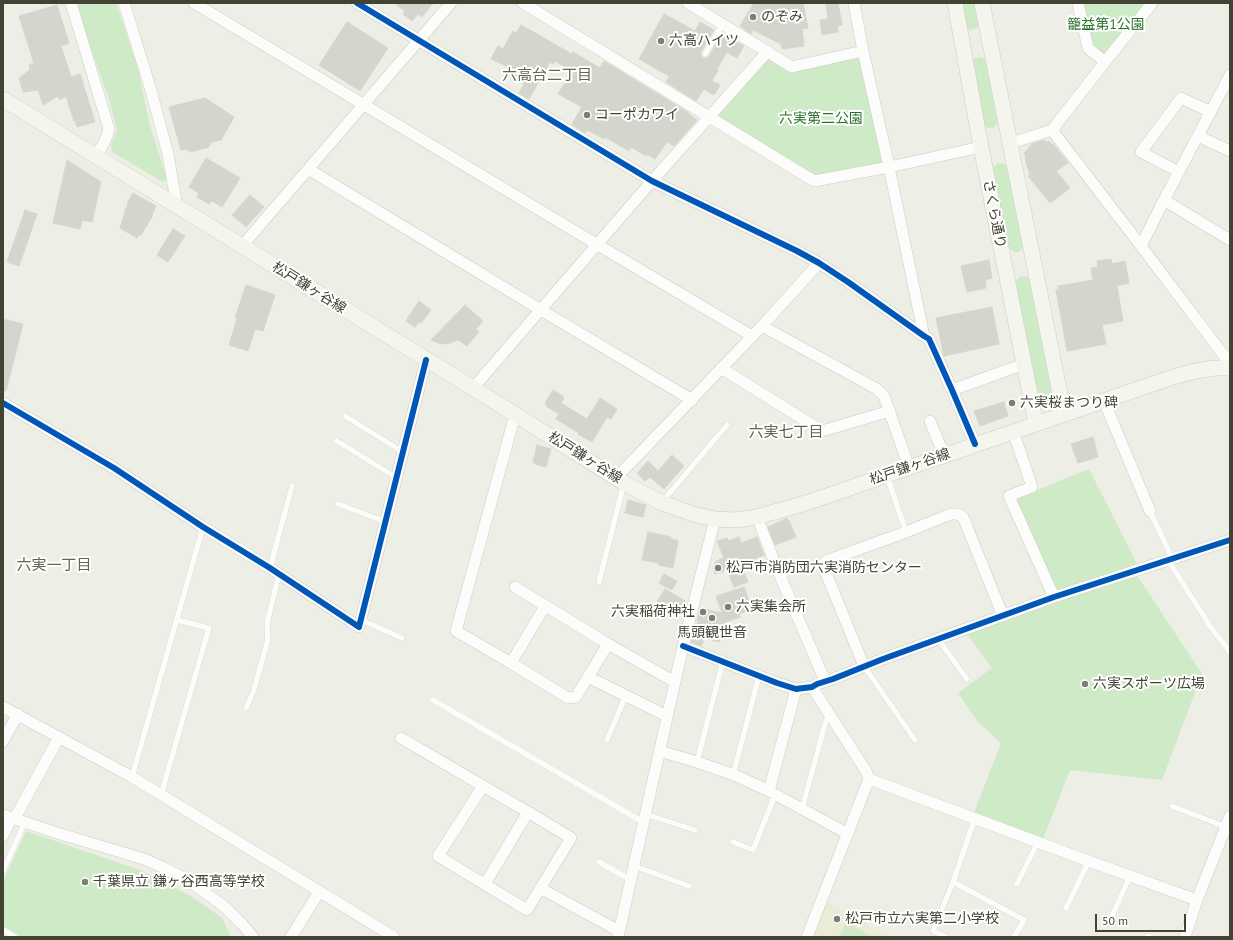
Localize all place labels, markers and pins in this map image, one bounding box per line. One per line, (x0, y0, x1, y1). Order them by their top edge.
place label: のぞみ (761, 9, 803, 25)
marker: のぞみ (748, 12, 758, 22)
place label: 六高ハイツ (669, 33, 739, 49)
marker: 六高ハイツ (656, 36, 666, 46)
place label: コーポカワイ (595, 107, 679, 123)
marker: コーポカワイ (582, 110, 592, 120)
place label: 六実桜まつり碑 (1020, 395, 1118, 411)
marker: 六実桜まつり碑 (1007, 398, 1017, 408)
place label: 松戸市消防団六実消防センター (726, 560, 922, 576)
marker: 松戸市消防団六実消防センター (713, 563, 723, 573)
place label: 六実集会所 (736, 599, 806, 615)
marker: 六実集会所 (723, 602, 733, 612)
place label: 六実稲荷神社 (611, 604, 695, 620)
marker: 六実稲荷神社 (698, 607, 708, 617)
marker: 馬頭観世音 (707, 613, 717, 623)
place label: 馬頭観世音 (677, 625, 747, 641)
place label: 六実スポーツ広場 (1093, 676, 1205, 692)
marker: 六実スポーツ広場 (1080, 679, 1090, 689)
place label: 千葉県立 鎌ヶ谷西高等学校 (93, 874, 265, 890)
marker: 千葉県立 鎌ヶ谷西高等学校 (80, 877, 90, 887)
place label: 松戸市立六実第二小学校 (845, 911, 999, 927)
marker: 松戸市立六実第二小学校 (832, 914, 842, 924)

